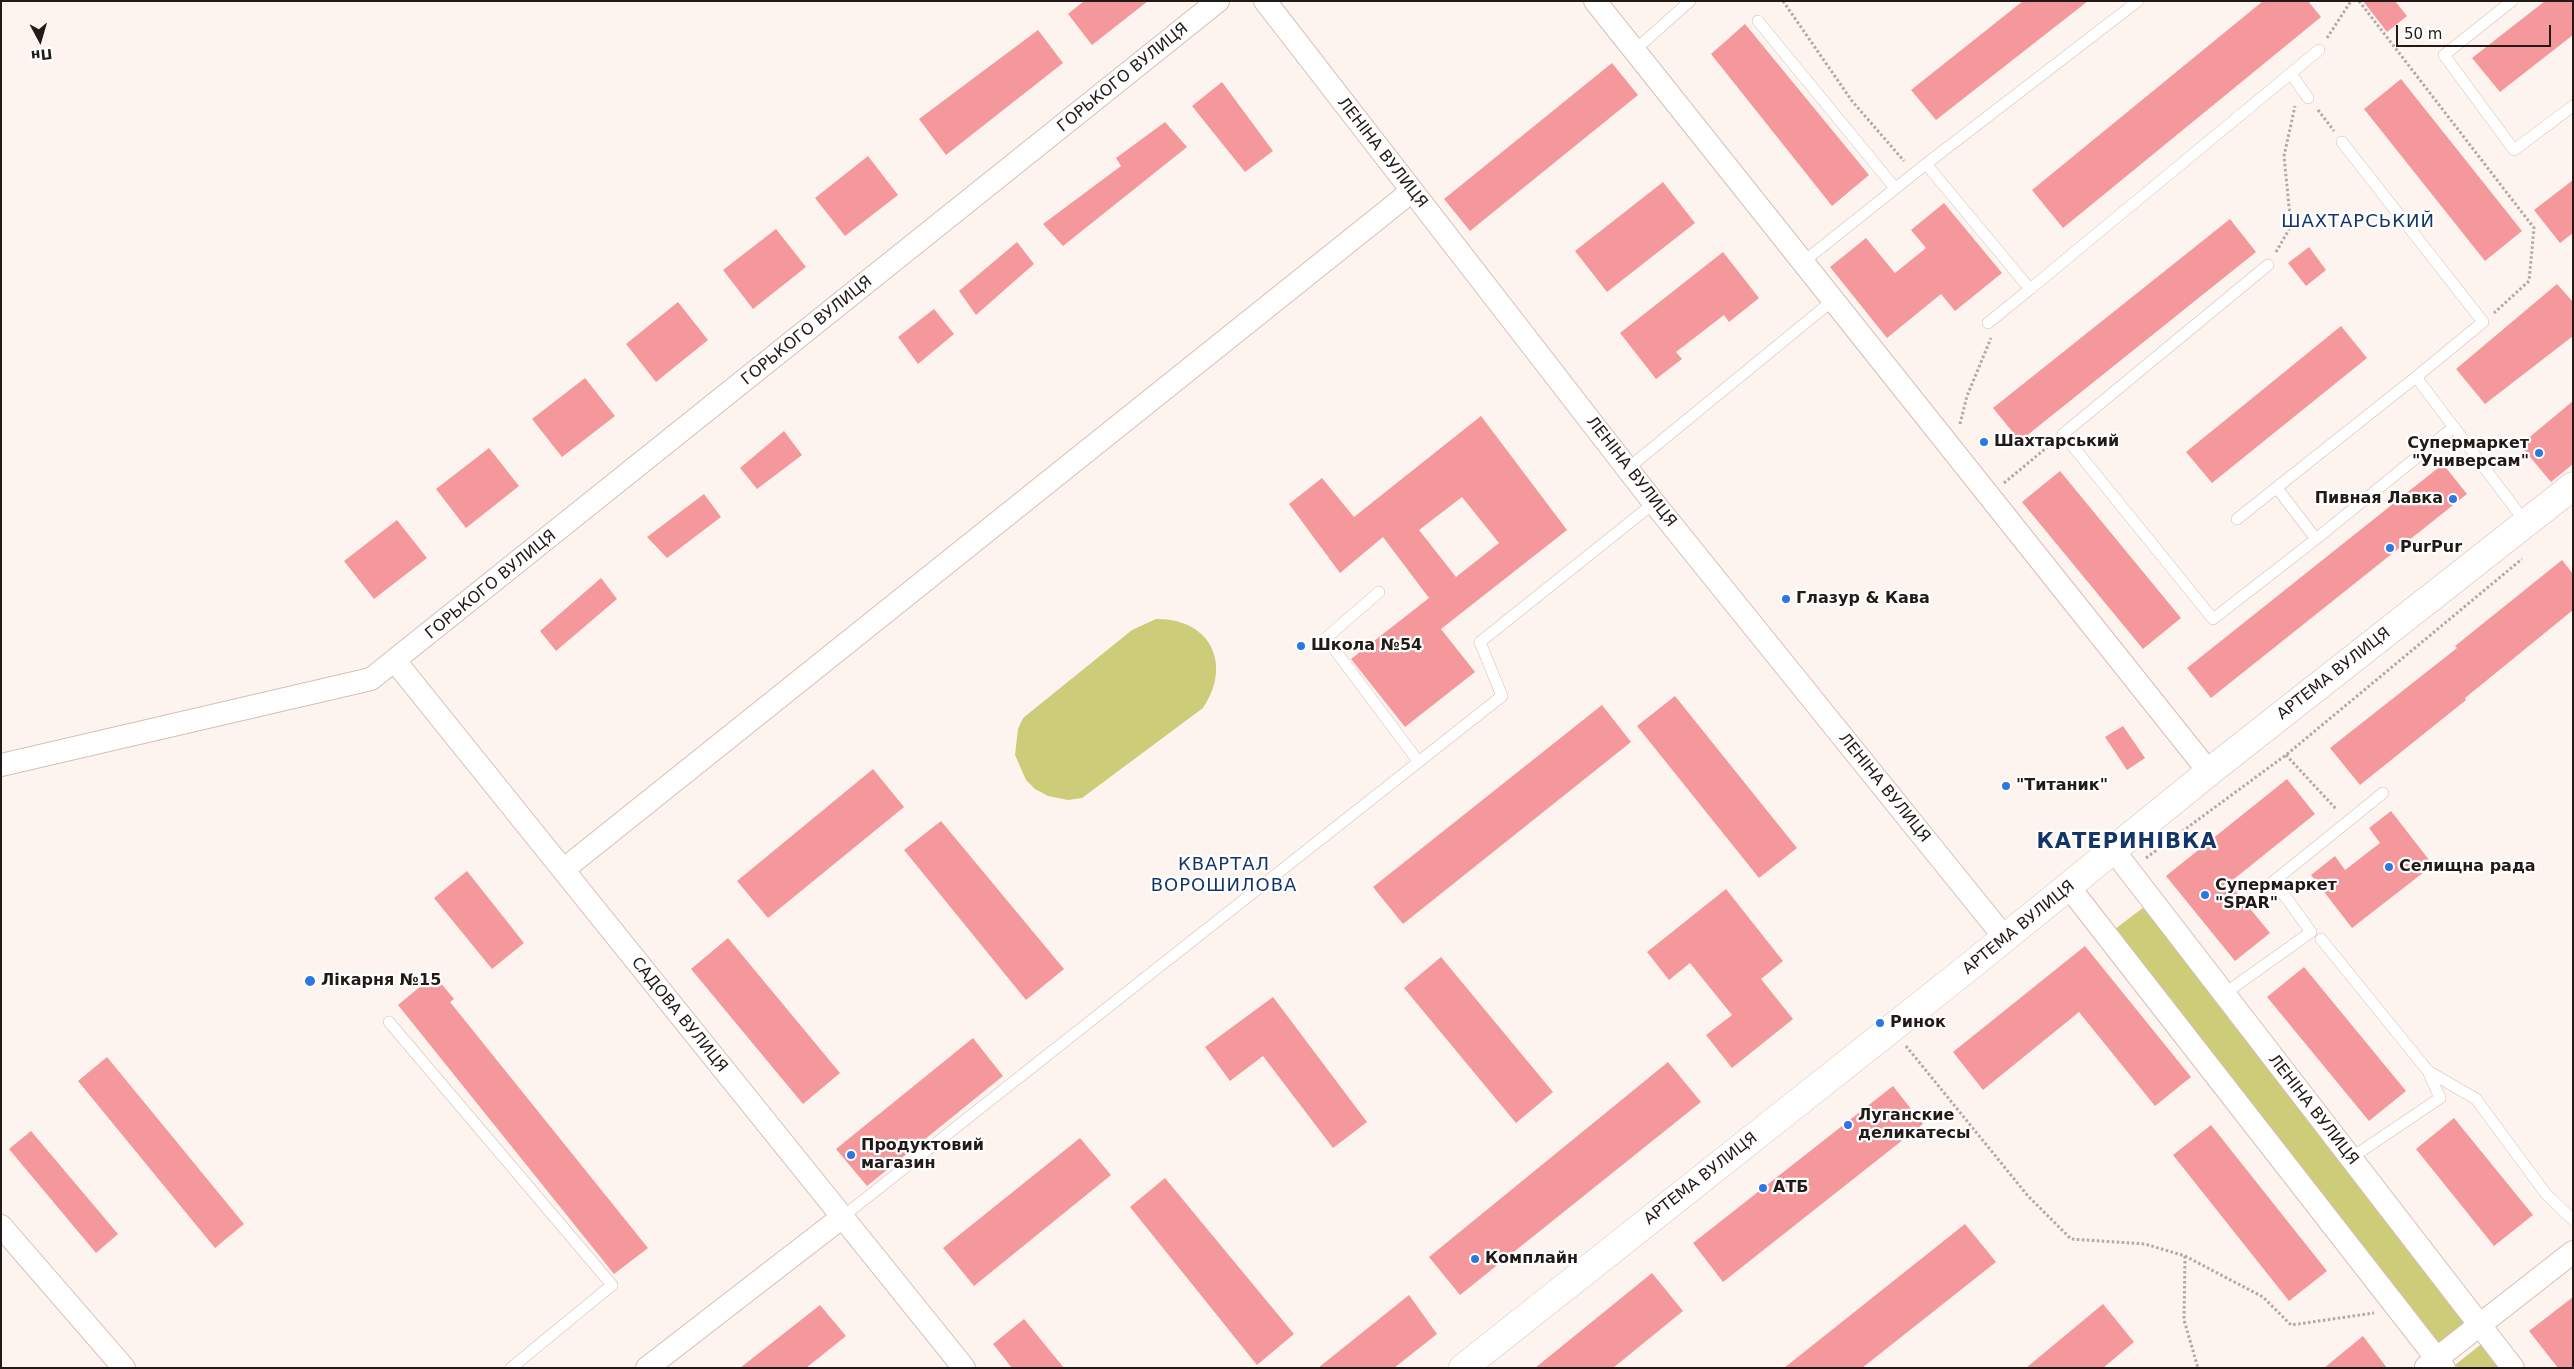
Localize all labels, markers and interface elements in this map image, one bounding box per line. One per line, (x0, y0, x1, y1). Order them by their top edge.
north arrow (15, 15, 65, 65)
scale bar (2399, 15, 2554, 47)
street label: ГОРЬКОГО ВУЛИЦЯ (1054, 19, 1192, 137)
text: 50 m (2404, 25, 2442, 43)
text: Пн (30, 46, 53, 64)
street label: ЛЕНІНА ВУЛИЦЯ (1333, 94, 1431, 212)
district label: ШАХТАРСЬКИЙ (2280, 211, 2436, 233)
street label: ГОРЬКОГО ВУЛИЦЯ (738, 272, 876, 390)
street label: ЛЕНІНА ВУЛИЦЯ (1582, 413, 1680, 531)
place label: Шахтарський (1994, 432, 2119, 452)
place label: Супермаркет "Универсам" (2407, 434, 2529, 472)
marker: Шахтарський (1978, 436, 1990, 448)
marker: Супермаркет "Универсам" (2533, 447, 2545, 459)
place label: Пивная Лавка (2315, 489, 2443, 509)
marker: Пивная Лавка (2447, 493, 2459, 505)
street label: ГОРЬКОГО ВУЛИЦЯ (422, 526, 560, 644)
place label: PurPur (2400, 538, 2462, 558)
marker: PurPur (2384, 542, 2396, 554)
place label: Глазур & Кава (1796, 589, 1930, 609)
marker: Глазур & Кава (1780, 593, 1792, 605)
street label: АРТЕМА ВУЛИЦЯ (2273, 624, 2395, 724)
place label: Школа №54 (1311, 636, 1422, 656)
marker: Школа №54 (1295, 640, 1307, 652)
street label: ЛЕНІНА ВУЛИЦЯ (1834, 729, 1934, 847)
place label: "Титаник" (2016, 776, 2108, 796)
marker: "Титаник" (2000, 780, 2012, 792)
district label: КАТЕРИНІВКА (2035, 830, 2219, 856)
district label: КВАРТАЛ ВОРОШИЛОВА (1149, 854, 1299, 896)
place label: Селищна рада (2399, 857, 2536, 877)
marker: Селищна рада (2383, 861, 2395, 873)
place label: Супермаркет "SPAR" (2215, 876, 2337, 914)
street label: АРТЕМА ВУЛИЦЯ (1959, 877, 2079, 979)
marker: Супермаркет "SPAR" (2199, 889, 2211, 901)
street label: САДОВА ВУЛИЦЯ (627, 954, 731, 1076)
place label: Лікарня №15 (321, 971, 441, 991)
marker: Лікарня №15 (303, 974, 317, 988)
place label: Ринок (1890, 1013, 1946, 1033)
marker: Ринок (1874, 1017, 1886, 1029)
street label: ЛЕНІНА ВУЛИЦЯ (2264, 1051, 2362, 1169)
place label: Луганские деликатесы (1858, 1106, 1970, 1144)
marker: Луганские деликатесы (1842, 1119, 1854, 1131)
street label: АРТЕМА ВУЛИЦЯ (1640, 1129, 1762, 1229)
place label: Продуктовий магазин (861, 1136, 984, 1174)
marker: Продуктовий магазин (845, 1149, 857, 1161)
place label: АТБ (1773, 1178, 1808, 1198)
marker: АТБ (1757, 1182, 1769, 1194)
place label: Комплайн (1485, 1249, 1578, 1269)
marker: Комплайн (1469, 1253, 1481, 1265)

